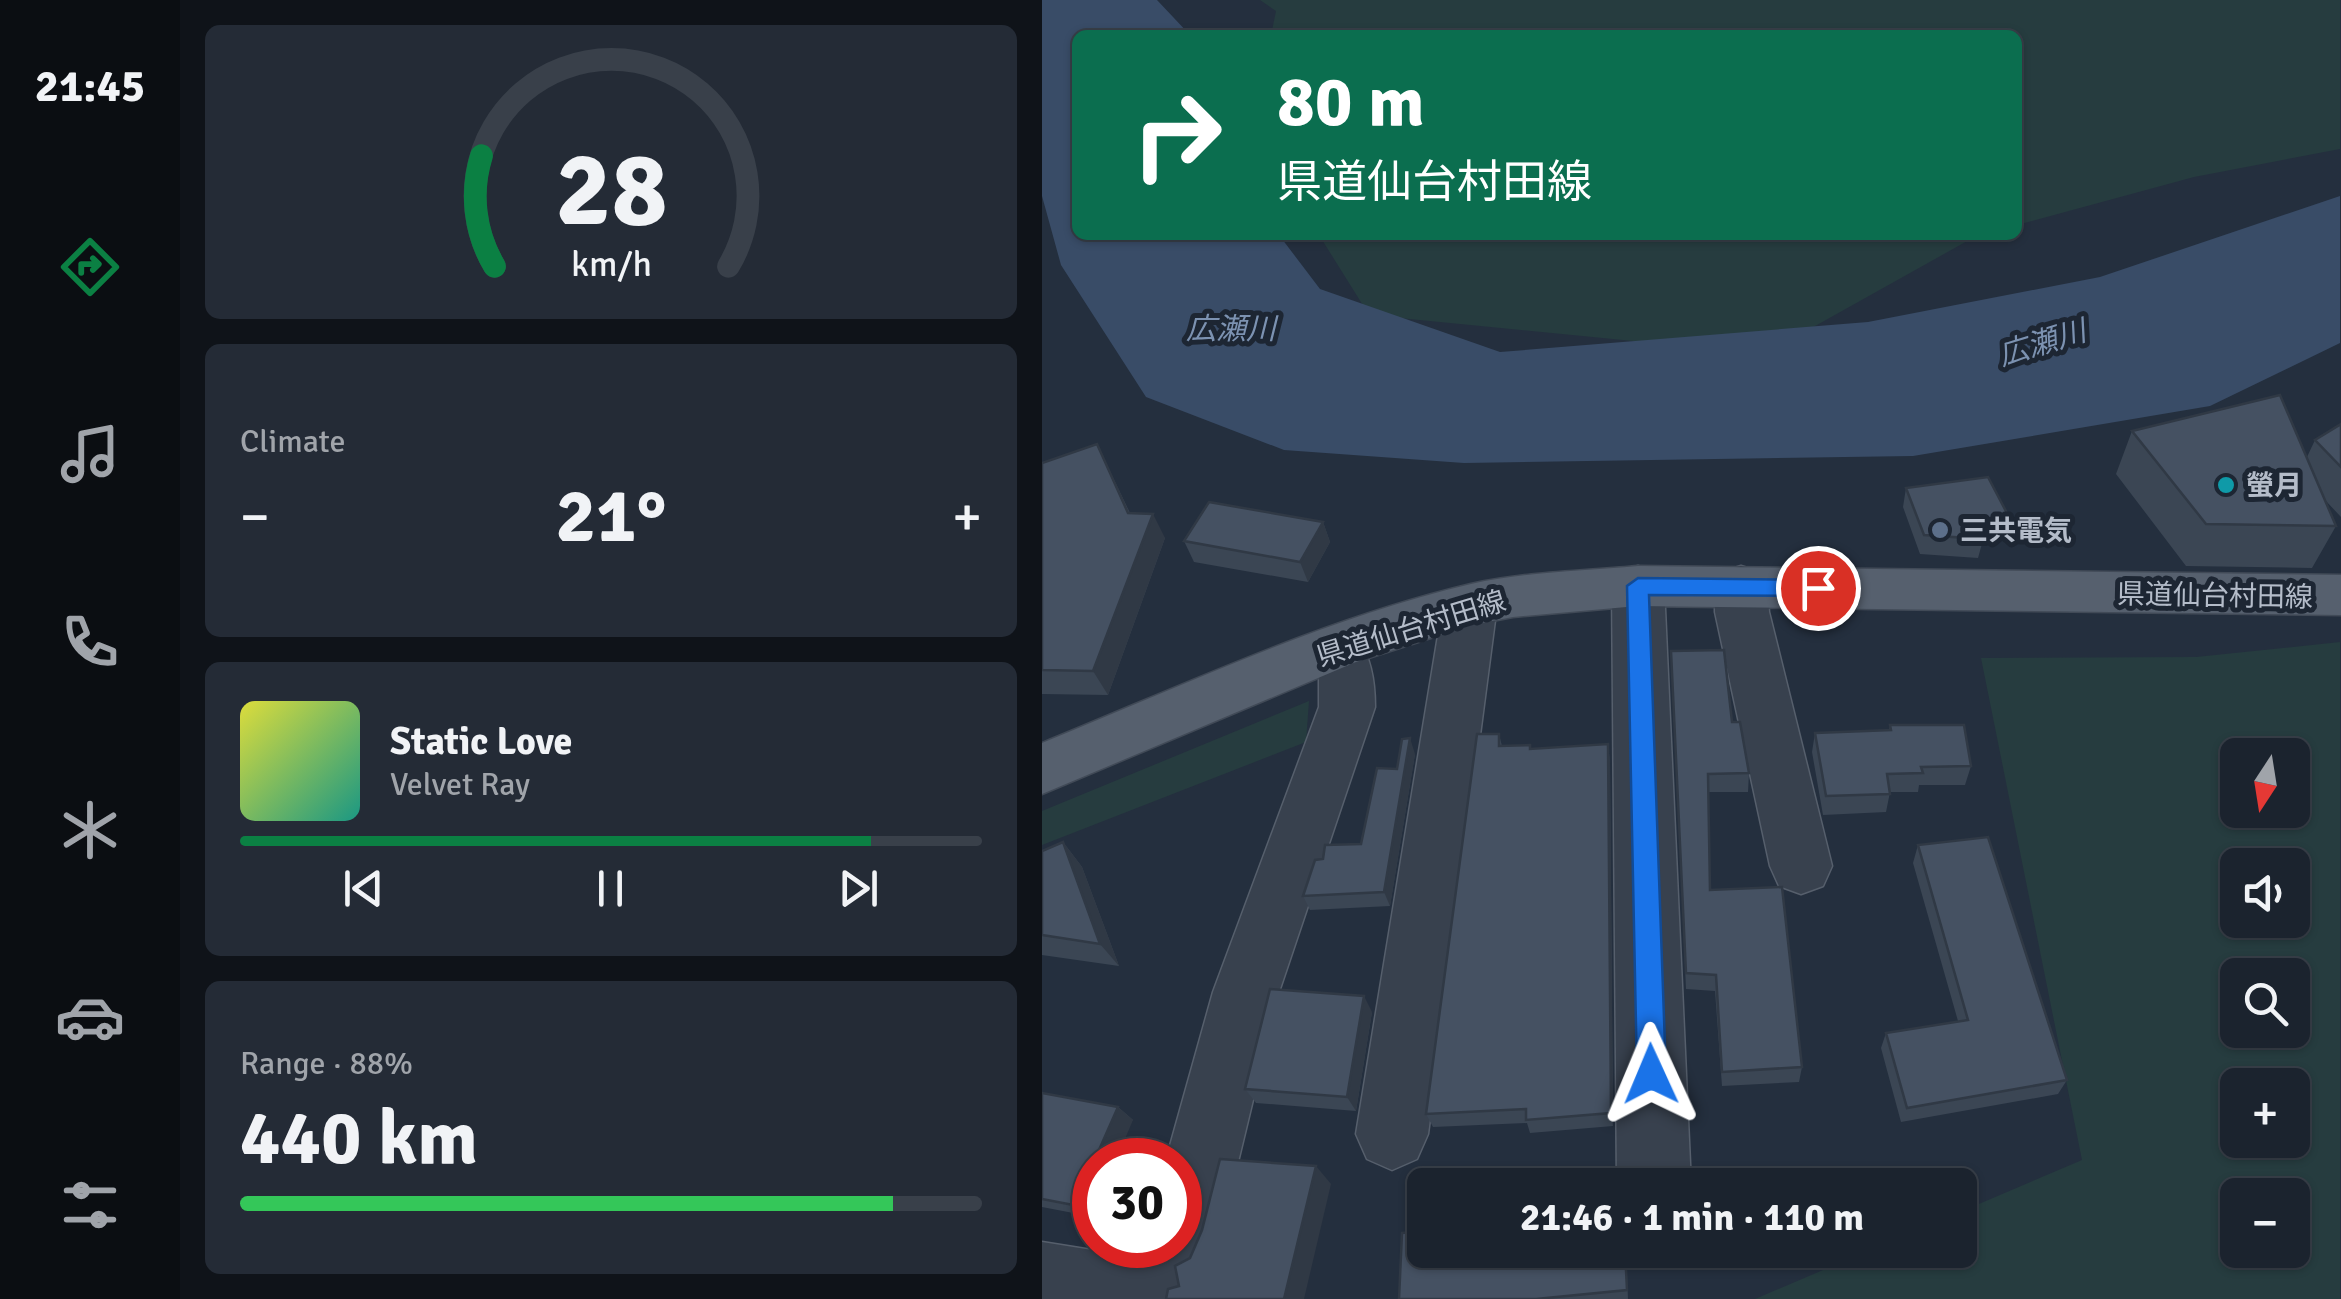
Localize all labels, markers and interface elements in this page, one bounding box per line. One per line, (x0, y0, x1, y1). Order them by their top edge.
text: 21:45 (35, 59, 145, 114)
text: 80 m (1277, 59, 1425, 145)
icon: right (1112, 70, 1242, 200)
text: 28 (555, 126, 667, 254)
text: 県道仙台村田線 (1277, 155, 1592, 210)
icon: directions (55, 232, 125, 302)
text: km/h (571, 242, 651, 286)
water label: 広瀬川 (1186, 311, 1279, 348)
water label: 広瀬川 (1994, 312, 2093, 374)
icon: music (55, 419, 125, 489)
text: Climate (240, 422, 346, 461)
place label: 螢月 (2246, 469, 2302, 503)
text: 21° (556, 470, 667, 563)
marker: 螢月 (2215, 474, 2237, 496)
text: − (240, 483, 270, 551)
text: + (952, 483, 982, 551)
place label: 三共電気 (1960, 514, 2072, 548)
marker: 三共電気 (1929, 519, 1951, 541)
pin (1776, 546, 1861, 631)
icon: arrive (1791, 561, 1846, 616)
street label: 県道仙台村田線 (2117, 577, 2313, 615)
street label: 県道仙台村田線 (1313, 584, 1510, 674)
icon: phone (55, 607, 125, 677)
text: Static Love (390, 718, 572, 765)
north arrow (2220, 738, 2310, 828)
map controls (2220, 738, 2310, 1268)
text: Velvet Ray (390, 765, 530, 804)
icon: climate (55, 795, 125, 865)
button: sound (2220, 848, 2310, 938)
icon: previous (336, 861, 391, 916)
icon: pause (583, 861, 638, 916)
icon: next (831, 861, 886, 916)
button: search (2220, 958, 2310, 1048)
icon: car (55, 982, 125, 1052)
position arrow (1599, 1022, 1703, 1126)
text: Range · 88% (240, 1044, 413, 1083)
button: + (2220, 1068, 2310, 1158)
text: 440 km (240, 1092, 478, 1185)
speed limit sign: 30 (1072, 1138, 1202, 1268)
icon: filters (55, 1170, 125, 1240)
button: − (2220, 1178, 2310, 1268)
text: 21:46 · 1 min · 110 m (1520, 1194, 1864, 1241)

